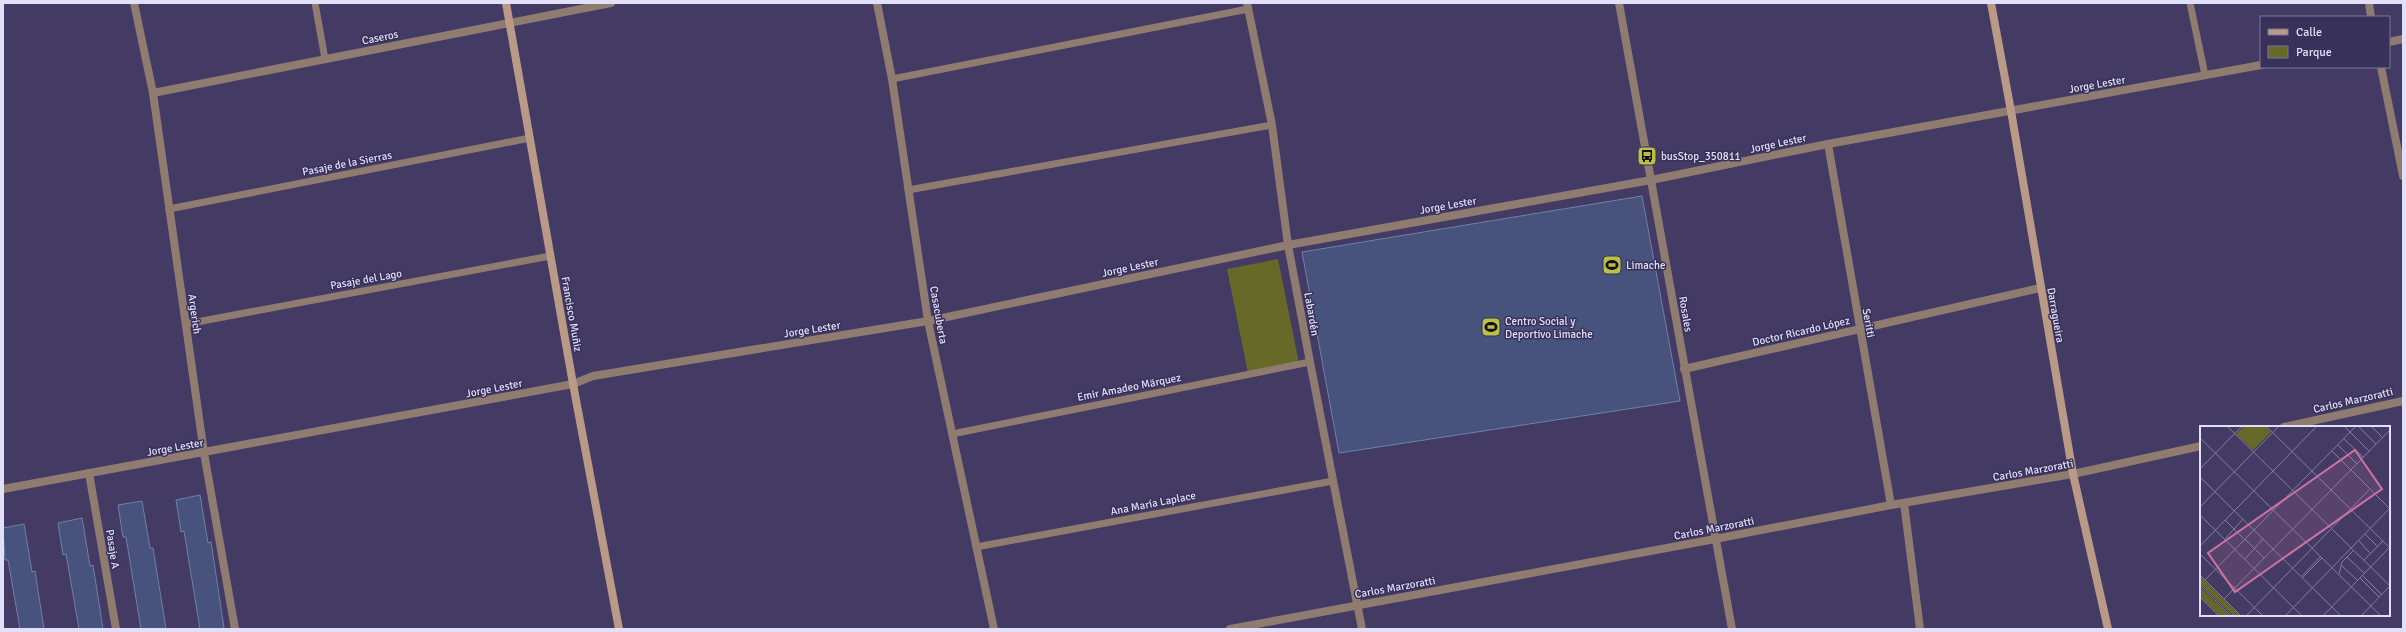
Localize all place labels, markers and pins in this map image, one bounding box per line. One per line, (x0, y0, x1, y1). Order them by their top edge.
bus stop icon: busStop_350811 (1636, 145, 1658, 167)
place label: busStop_350811 (1661, 150, 1741, 163)
sports icon: Limache (1601, 254, 1623, 276)
place label: Limache (1626, 259, 1666, 272)
place label: Centro Social y Deportivo Limache (1505, 315, 1593, 341)
sports icon: Centro Social y Deportivo Limache (1480, 316, 1502, 338)

